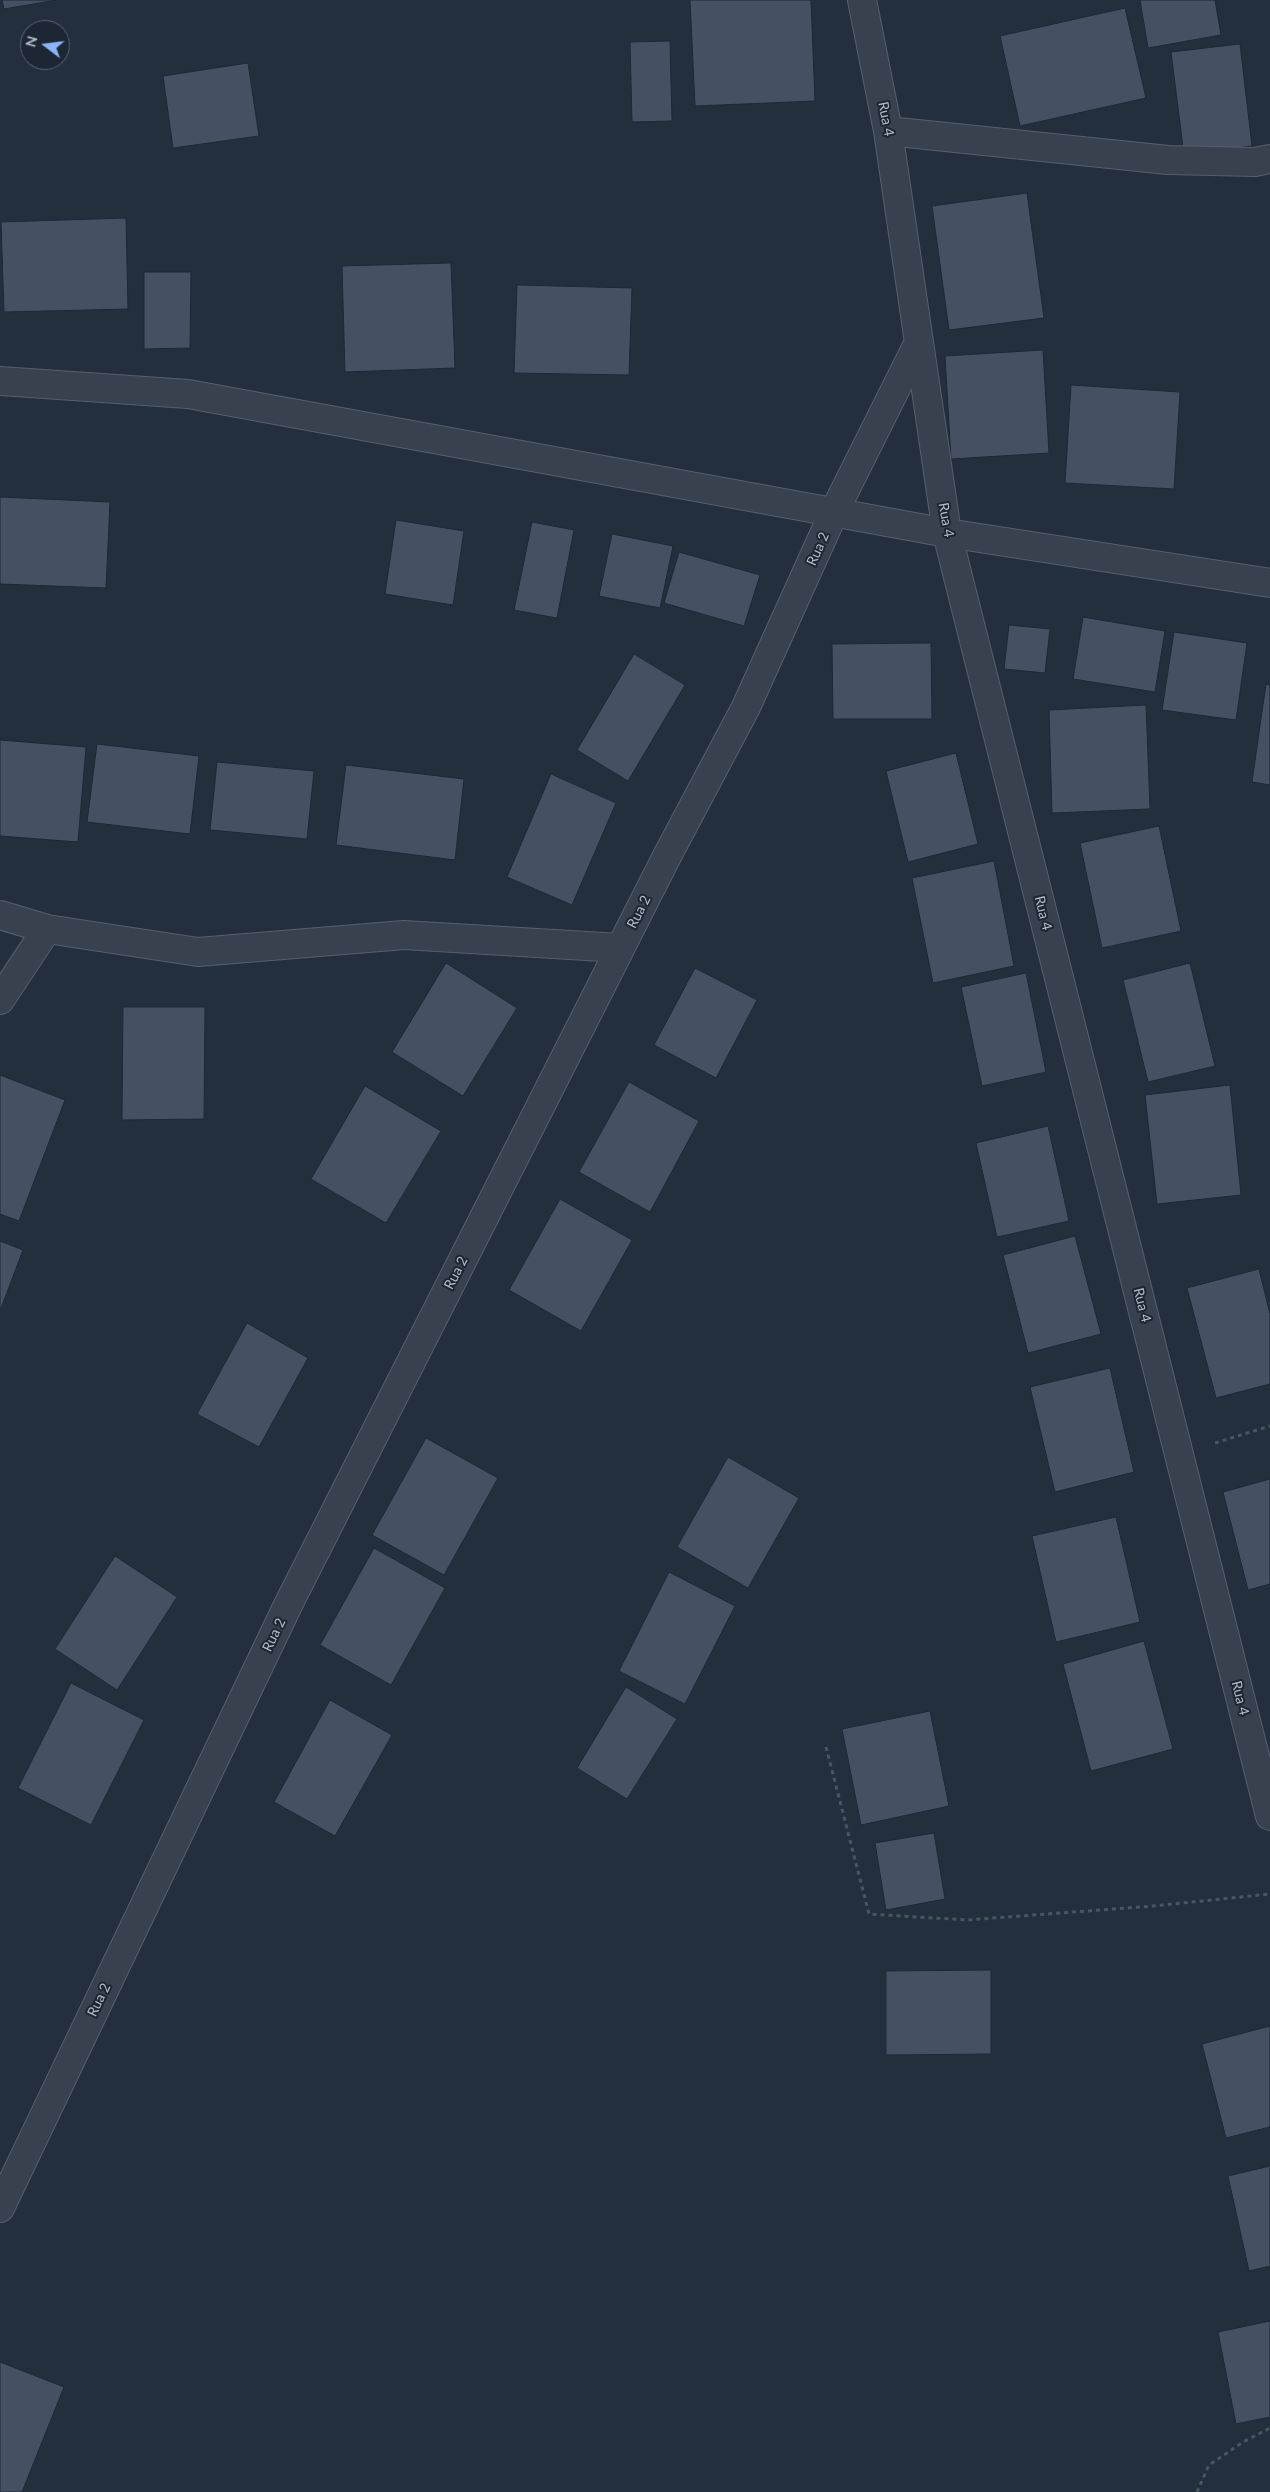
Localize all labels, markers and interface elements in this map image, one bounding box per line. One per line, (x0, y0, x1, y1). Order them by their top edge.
north arrow (20, 20, 70, 70)
text: N (21, 34, 41, 49)
street label: Rua 4 (874, 100, 898, 138)
street label: Rua 4 (935, 501, 957, 539)
street label: Rua 2 (803, 530, 833, 568)
street label: Rua 2 (624, 893, 654, 931)
street label: Rua 4 (1031, 894, 1055, 932)
street label: Rua 2 (441, 1254, 471, 1292)
street label: Rua 4 (1130, 1286, 1154, 1324)
street label: Rua 2 (259, 1616, 289, 1654)
street label: Rua 4 (1228, 1679, 1252, 1717)
street label: Rua 2 (84, 1981, 114, 2019)

